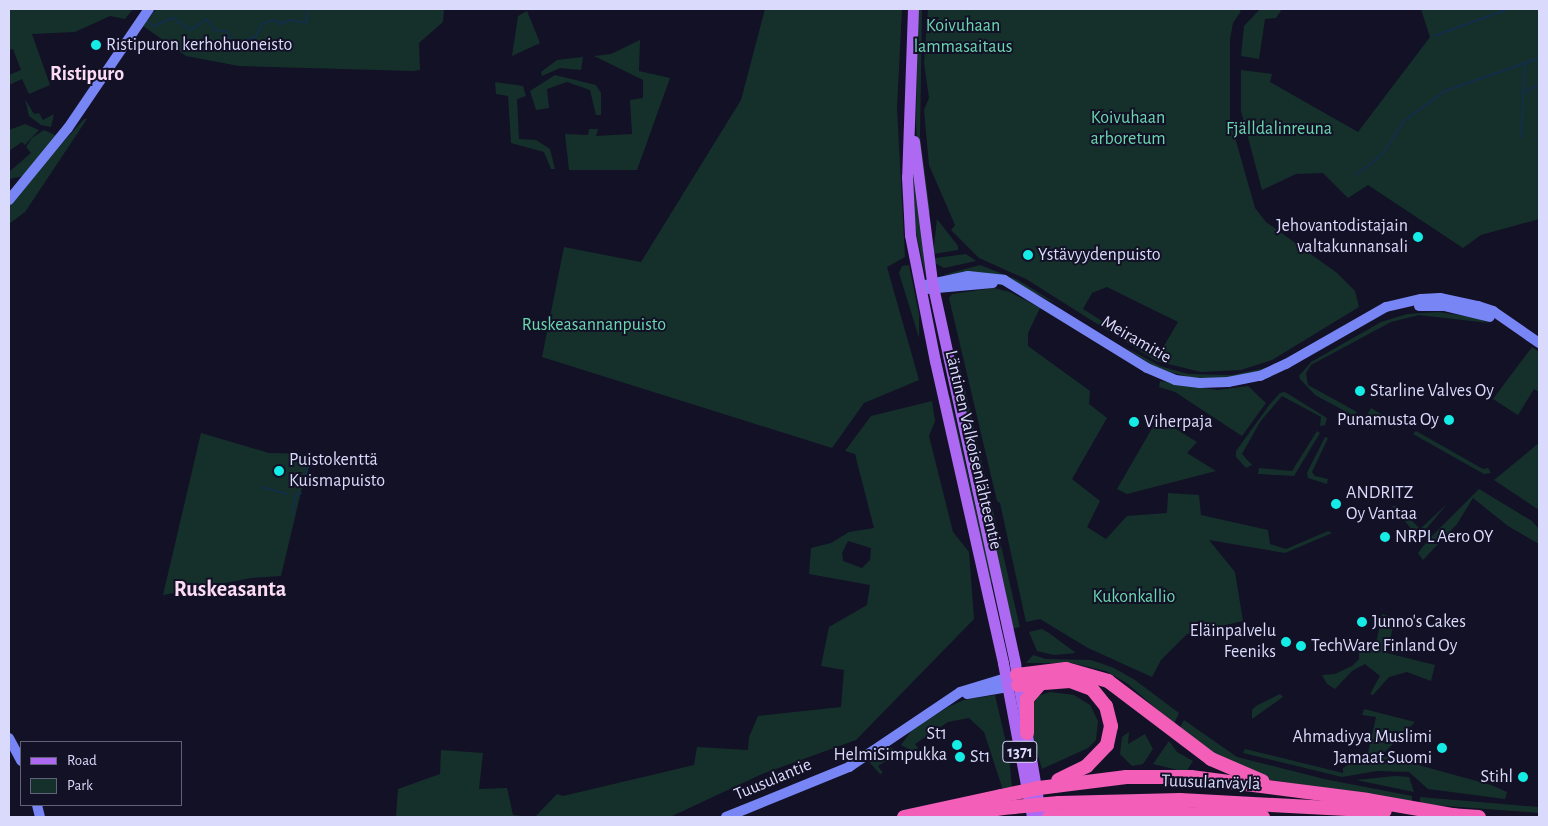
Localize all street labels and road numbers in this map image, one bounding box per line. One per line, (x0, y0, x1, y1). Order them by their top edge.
street label: Meiramitie (1097, 311, 1175, 369)
street label: Läntinen Valkoisenlähteentie (940, 348, 1006, 552)
road number: 1371 (1001, 739, 1039, 766)
street label: Tuusulantie (731, 754, 815, 806)
street label: Tuusulanväylä (1161, 770, 1261, 796)

